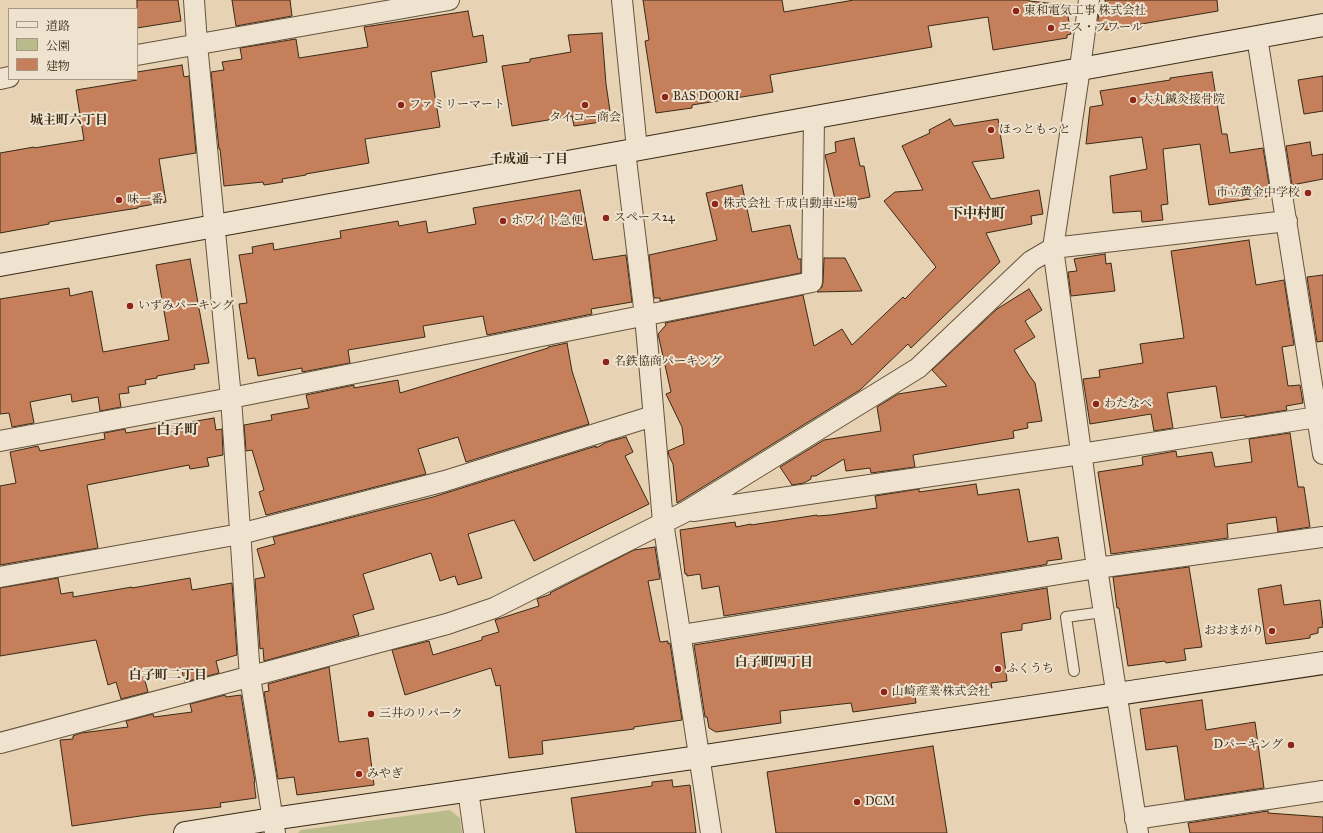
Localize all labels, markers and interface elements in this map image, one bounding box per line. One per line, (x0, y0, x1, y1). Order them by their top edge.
place label: 東和電気工事 株式会社 (1024, 4, 1147, 18)
marker: 東和電気工事 株式会社 (1011, 6, 1021, 16)
legend (8, 8, 138, 80)
text: 道路 (46, 19, 70, 33)
place label: エス・プワール (1059, 21, 1143, 35)
marker: エス・プワール (1046, 23, 1056, 33)
text: 公園 (46, 39, 70, 53)
text: 建物 (46, 59, 70, 73)
place label: BAS DOORI (673, 90, 740, 104)
marker: BAS DOORI (660, 92, 670, 102)
place label: 大丸鍼灸接骨院 (1141, 93, 1225, 107)
marker: 大丸鍼灸接骨院 (1128, 95, 1138, 105)
place label: ファミリーマート (409, 98, 505, 112)
marker: ファミリーマート (396, 100, 406, 110)
marker: タイコー商会 (580, 100, 590, 110)
place label: タイコー商会 (549, 111, 621, 125)
district label: 城主町六丁目 (30, 113, 108, 129)
place label: ほっともっと (999, 123, 1071, 137)
marker: ほっともっと (986, 125, 996, 135)
district label: 千成通一丁目 (490, 152, 568, 168)
place label: 市立黄金中学校 (1216, 186, 1300, 200)
marker: 市立黄金中学校 (1303, 188, 1313, 198)
place label: 味一番 (127, 193, 163, 207)
marker: 味一番 (114, 195, 124, 205)
place label: 株式会社 千成自動車工場 (723, 197, 858, 211)
marker: 株式会社 千成自動車工場 (710, 199, 720, 209)
district label: 下中村町 (949, 207, 1005, 223)
place label: スペース24 (614, 211, 675, 225)
marker: スペース24 (601, 213, 611, 223)
place label: ホワイト急便 (511, 214, 583, 228)
marker: ホワイト急便 (498, 216, 508, 226)
place label: いずみパーキング (138, 299, 234, 313)
marker: いずみパーキング (125, 301, 135, 311)
place label: 名鉄協商パーキング (614, 355, 722, 369)
marker: 名鉄協商パーキング (601, 357, 611, 367)
place label: わたなべ (1104, 397, 1152, 411)
marker: わたなべ (1091, 399, 1101, 409)
district label: 白子町 (156, 423, 198, 439)
place label: おおまがり (1204, 624, 1264, 638)
marker: おおまがり (1267, 626, 1277, 636)
district label: 白子町四丁目 (735, 655, 813, 671)
place label: ふくうち (1006, 662, 1054, 676)
marker: ふくうち (993, 664, 1003, 674)
district label: 白子町二丁目 (129, 668, 207, 684)
place label: 山崎産業 株式会社 (892, 685, 991, 699)
marker: 山崎産業 株式会社 (879, 687, 889, 697)
place label: 三井のリパーク (379, 707, 463, 721)
marker: 三井のリパーク (366, 709, 376, 719)
place label: Dパーキング (1214, 738, 1283, 752)
marker: Dパーキング (1286, 740, 1296, 750)
place label: みやぎ (367, 767, 403, 781)
marker: みやぎ (354, 769, 364, 779)
place label: DCM (865, 795, 895, 809)
marker: DCM (852, 797, 862, 807)

